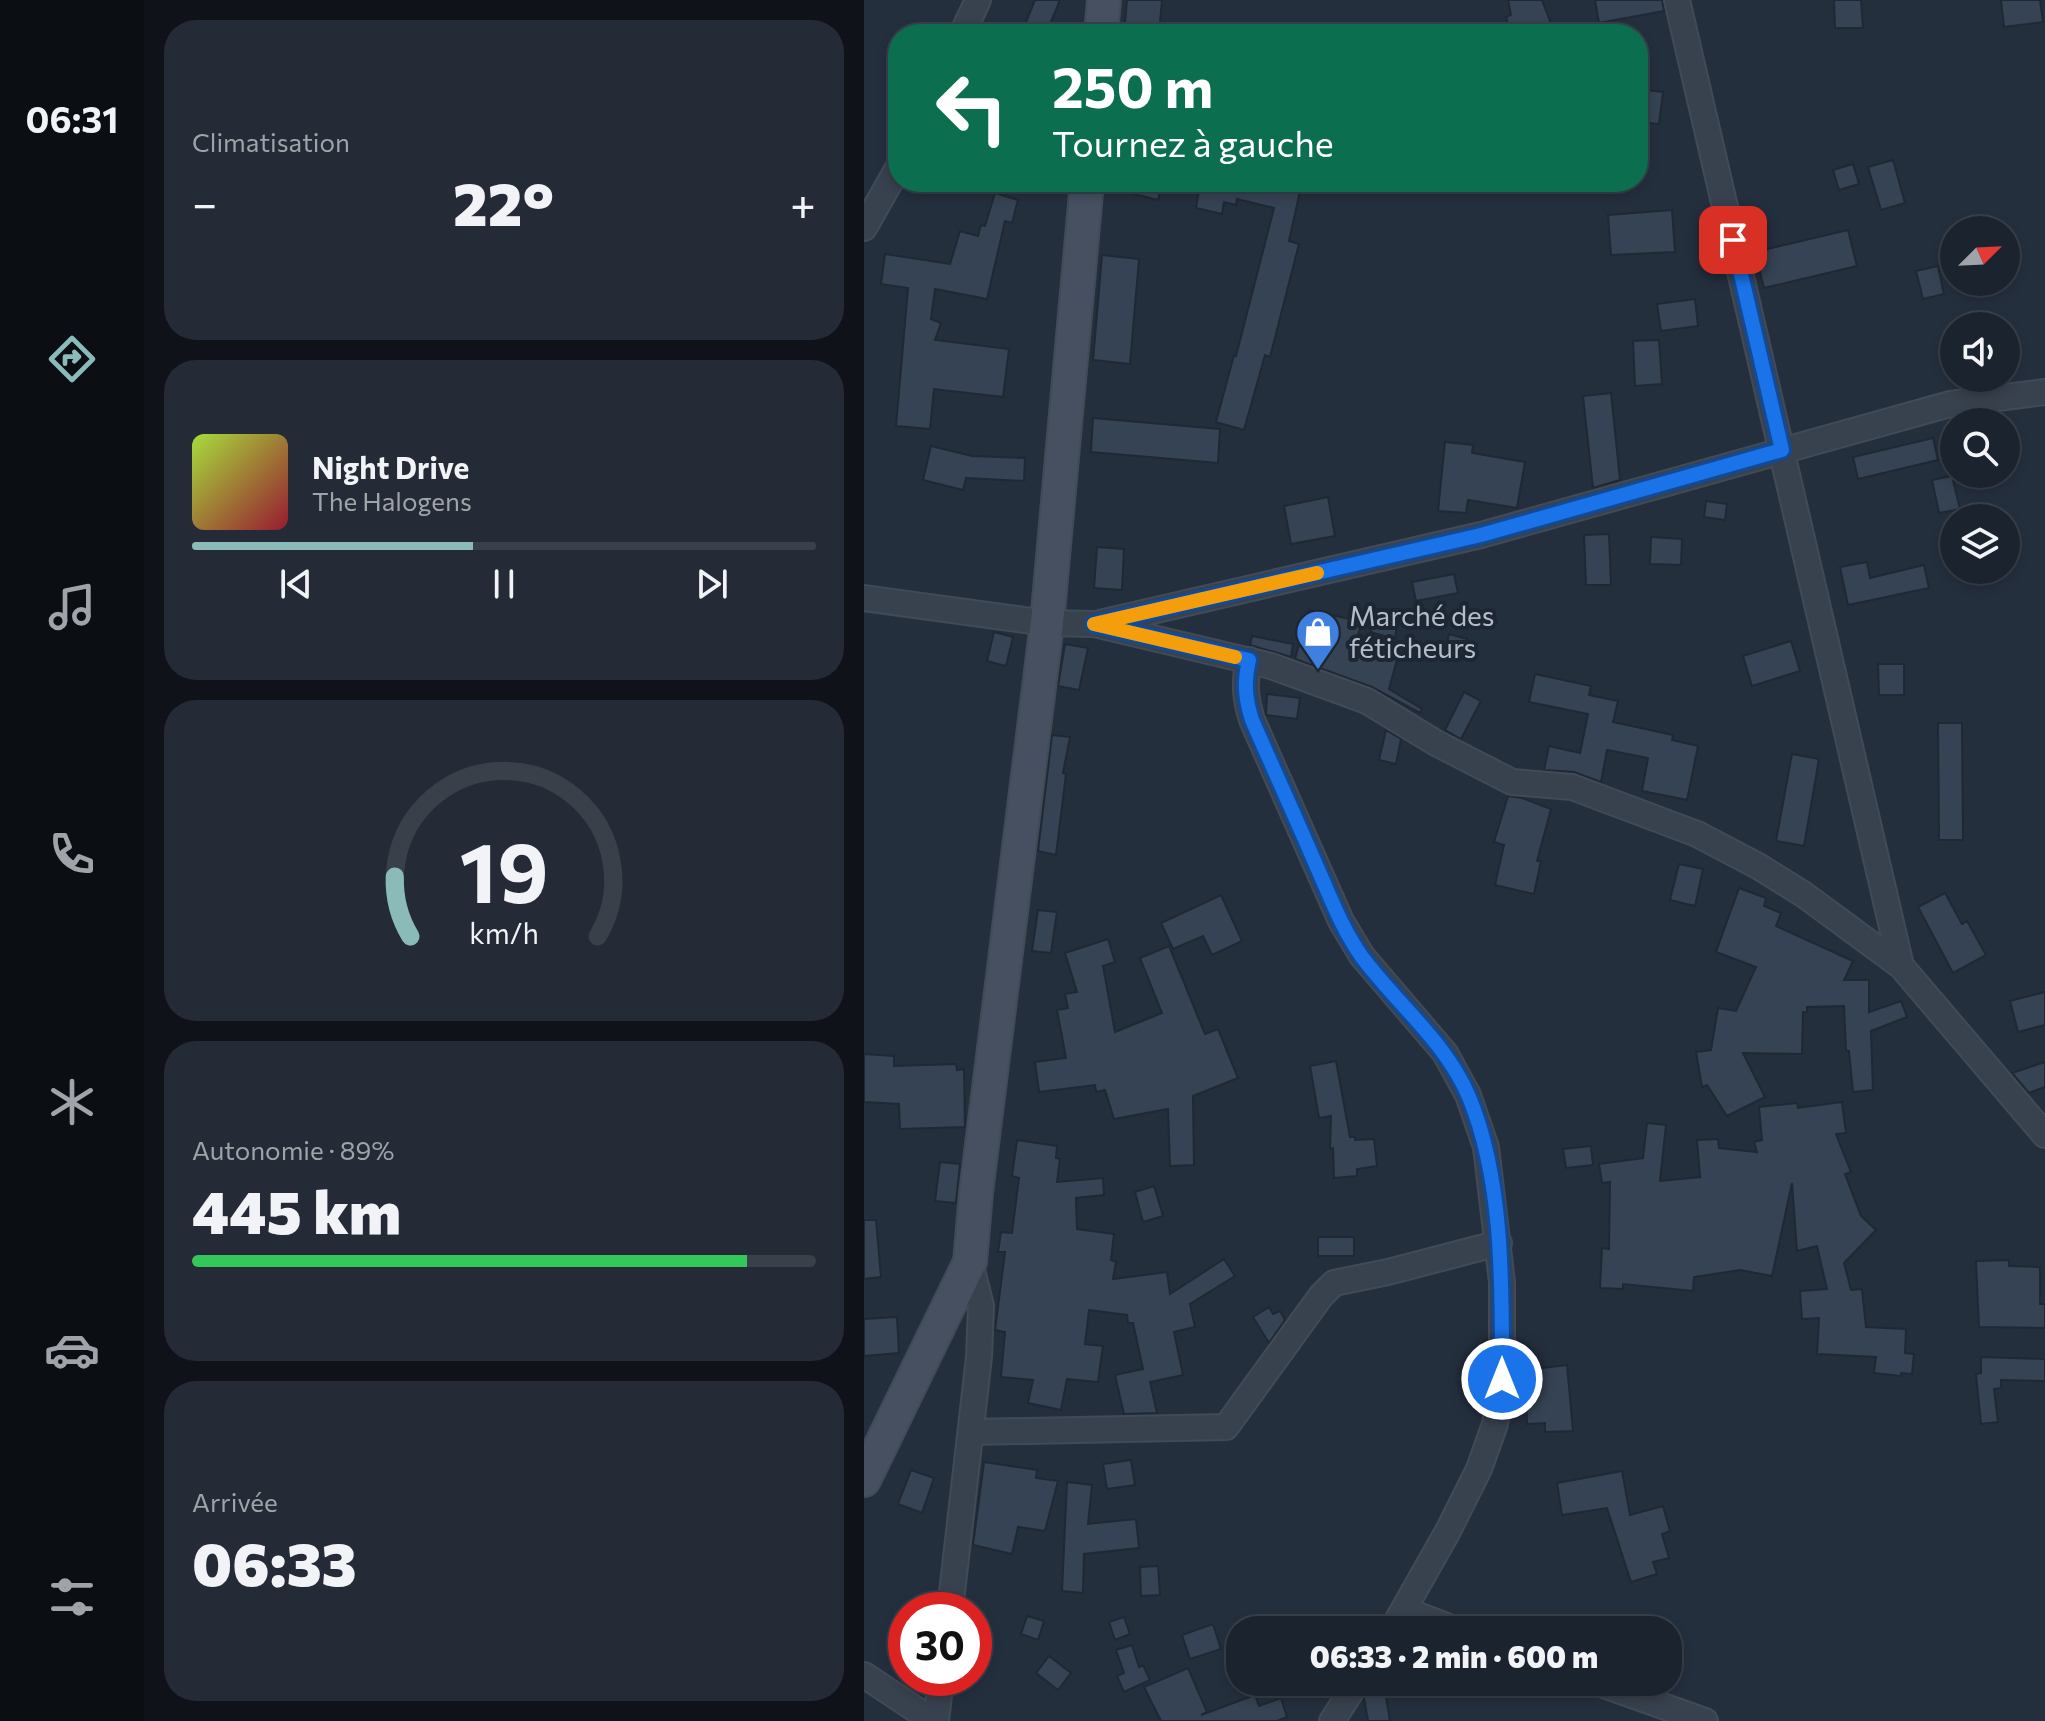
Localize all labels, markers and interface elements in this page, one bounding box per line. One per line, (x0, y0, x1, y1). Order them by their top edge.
text: 250 m (1052, 51, 1213, 120)
icon: left (920, 56, 1024, 160)
text: 06:31 (26, 96, 118, 140)
text: Tournez à gauche (1052, 120, 1334, 164)
text: Climatisation (192, 126, 350, 157)
text: 22° (453, 165, 554, 238)
text: − (192, 175, 217, 229)
text: + (790, 175, 816, 229)
pin (1699, 206, 1767, 274)
north arrow (1940, 216, 2020, 296)
map controls (1940, 216, 2020, 584)
icon: arrive (1711, 218, 1755, 262)
button: sound (1940, 312, 2020, 392)
icon: directions (44, 331, 100, 387)
button: search (1940, 408, 2020, 488)
text: Night Drive (312, 448, 469, 485)
text: The Halogens (312, 485, 472, 516)
button: layers (1940, 504, 2020, 584)
icon: previous (274, 562, 318, 606)
icon: pause (482, 562, 526, 606)
icon: next (690, 562, 734, 606)
icon: music (44, 579, 100, 635)
place label: Marché des féticheurs (1349, 598, 1495, 664)
shop icon: Marché des féticheurs (1294, 608, 1342, 671)
text: 19 (460, 817, 548, 919)
icon: phone (44, 826, 100, 882)
text: km/h (469, 915, 539, 950)
icon: climate (44, 1074, 100, 1130)
text: Autonomie · 89% (192, 1134, 394, 1165)
text: 445 km (192, 1173, 401, 1246)
icon: car (44, 1322, 100, 1378)
position arrow (1460, 1337, 1544, 1421)
text: Arrivée (192, 1486, 278, 1517)
text: 06:33 (192, 1525, 357, 1598)
icon: filters (44, 1569, 100, 1625)
speed limit sign: 30 (888, 1592, 992, 1696)
text: 06:33 · 2 min · 600 m (1310, 1637, 1598, 1674)

